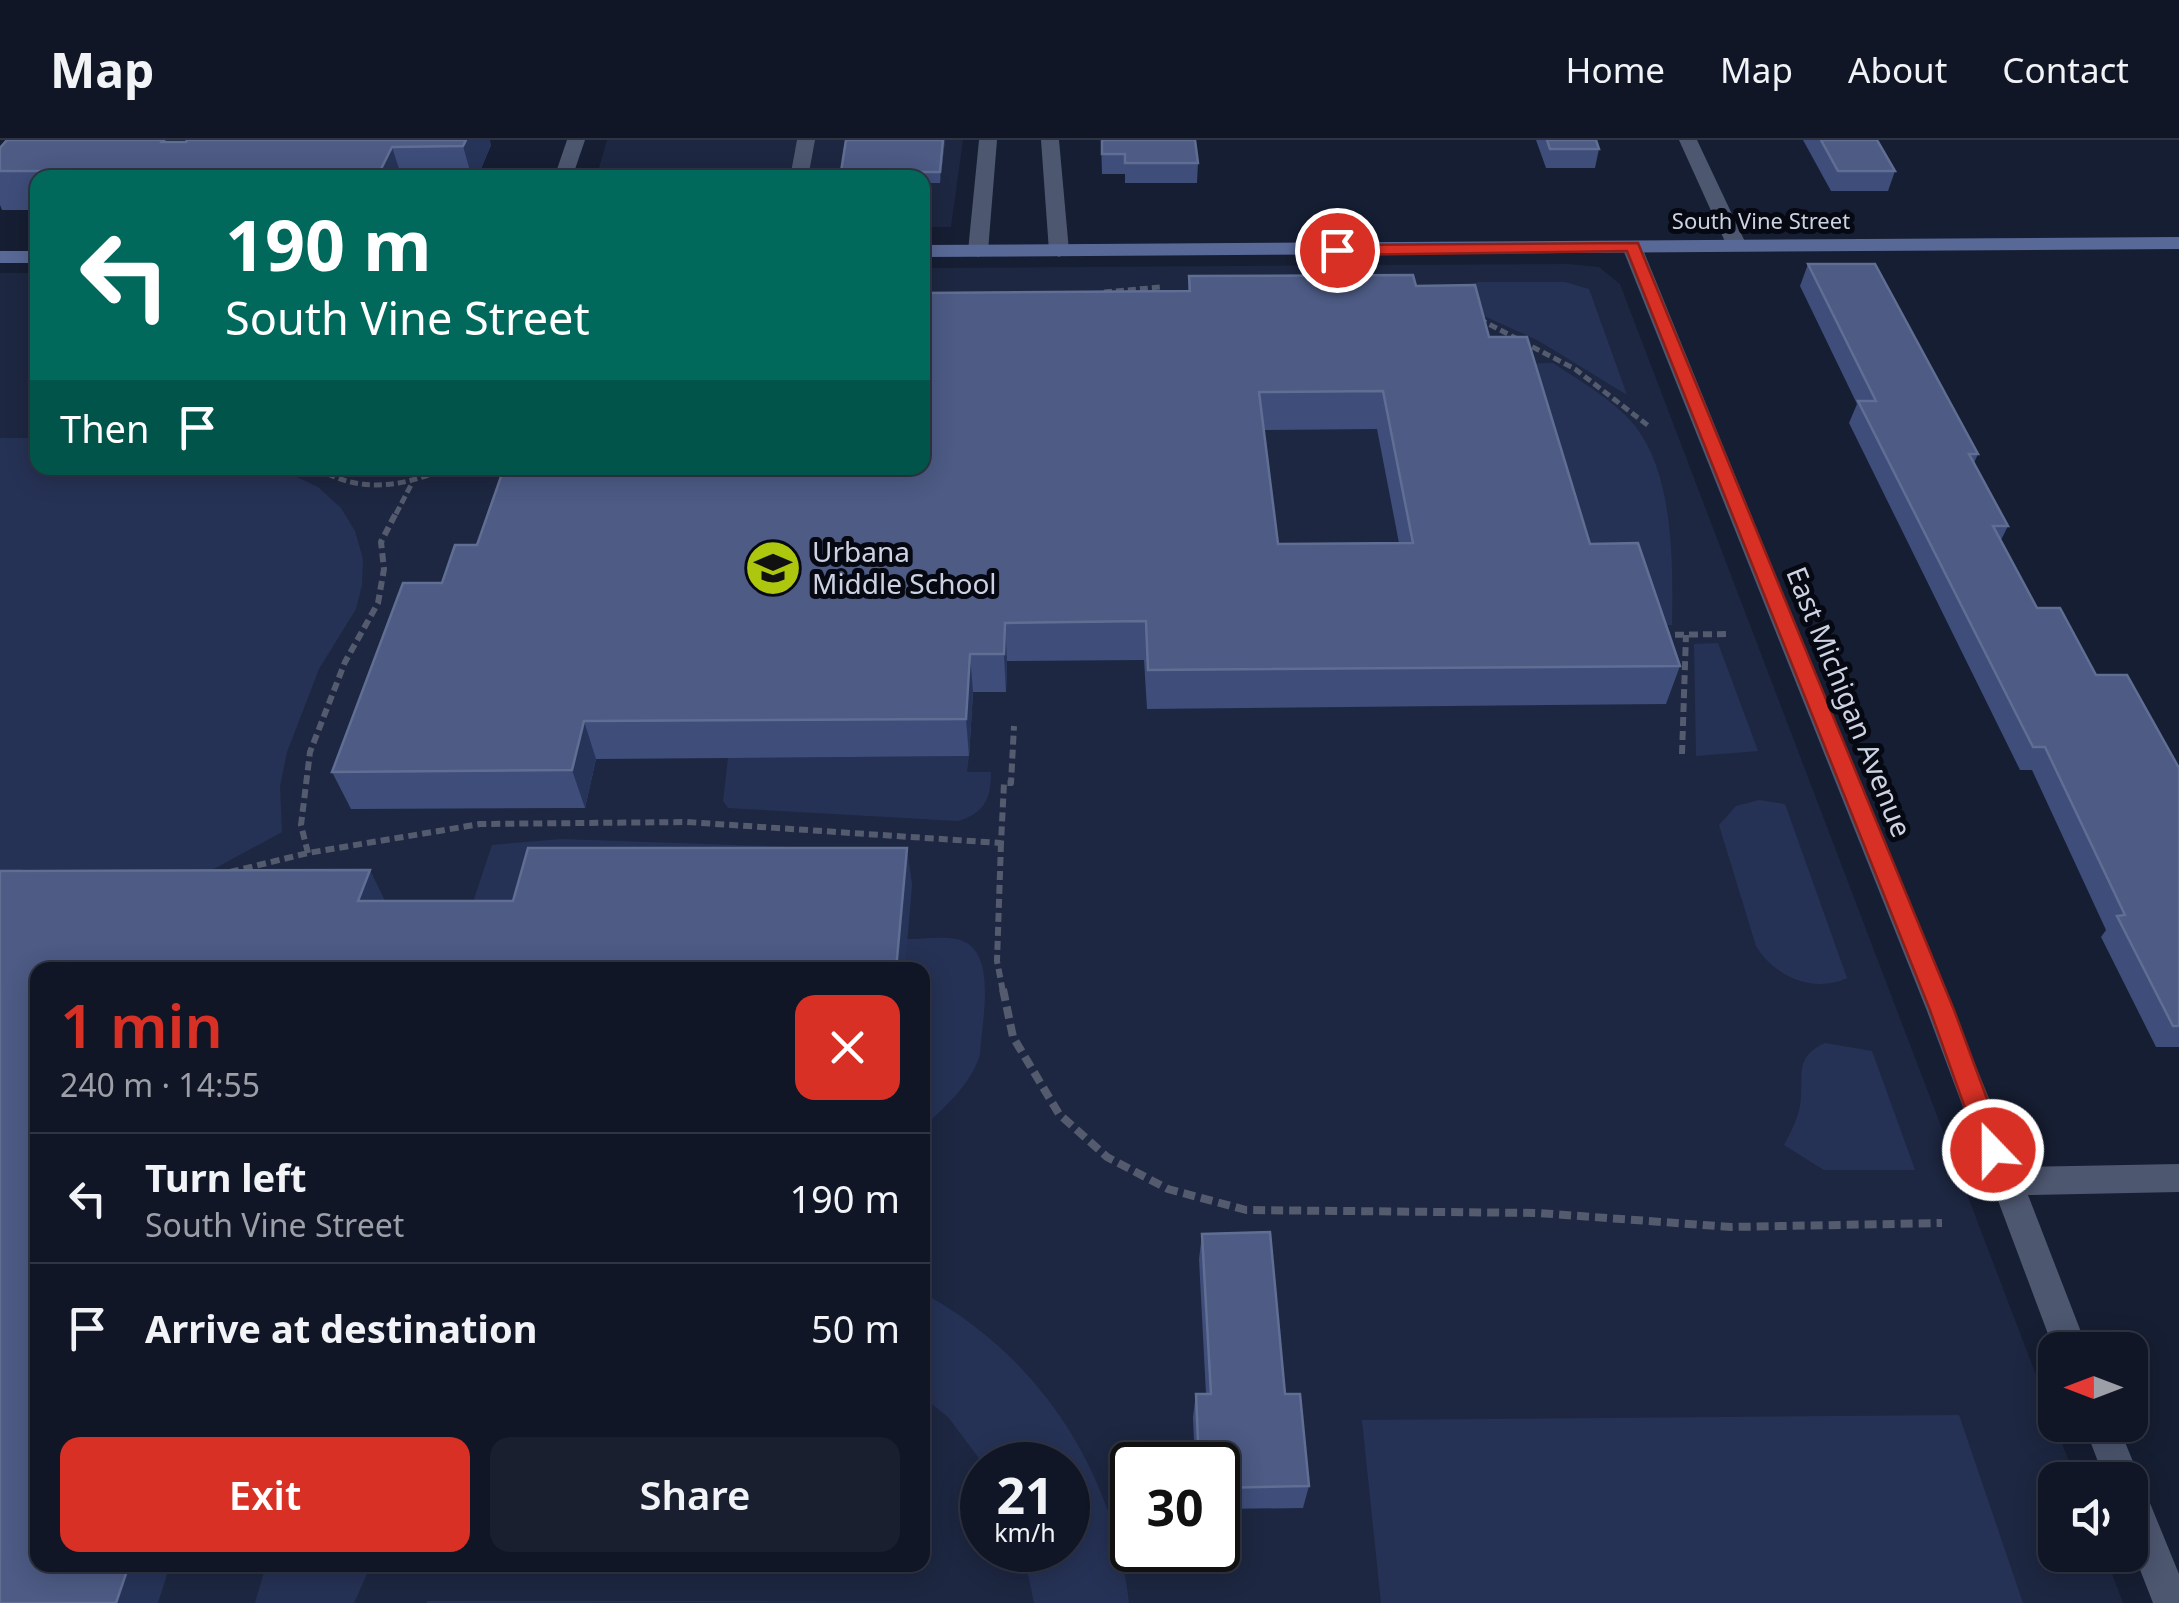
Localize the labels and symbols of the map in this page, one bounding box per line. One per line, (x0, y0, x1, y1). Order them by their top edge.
street label: South Vine Street (1672, 205, 1850, 235)
pin (1295, 208, 1380, 293)
place label: Urbana Middle School (812, 532, 997, 602)
school or university icon: Urbana Middle School (743, 538, 803, 598)
street label: East Michigan Avenue (1778, 561, 1922, 842)
position arrow (1941, 1098, 2045, 1202)
north arrow (2038, 1332, 2148, 1442)
speed limit sign: 30 (1110, 1442, 1240, 1572)

